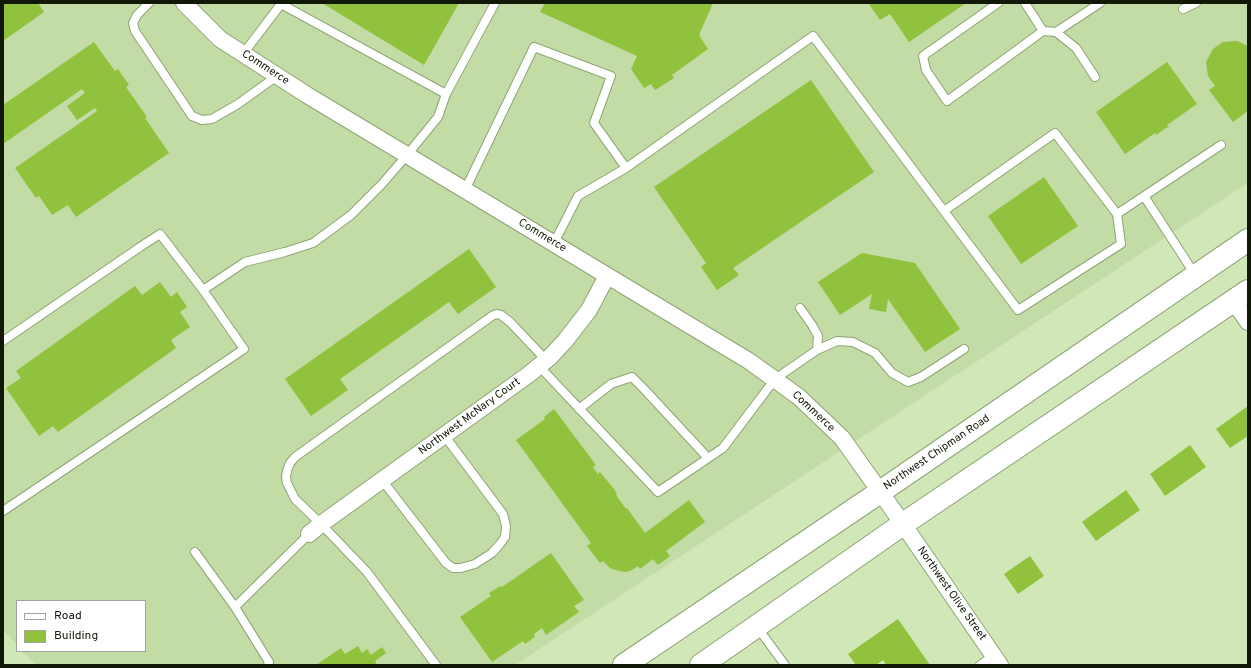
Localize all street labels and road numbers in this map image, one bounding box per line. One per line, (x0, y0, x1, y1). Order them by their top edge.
street label: Commerce (239, 48, 291, 88)
street label: Commerce (516, 217, 568, 255)
street label: Northwest McNary Court (417, 376, 523, 458)
street label: Commerce (789, 389, 837, 435)
street label: Northwest Chipman Road (881, 412, 993, 494)
street label: Northwest Olive Street (914, 544, 988, 644)

